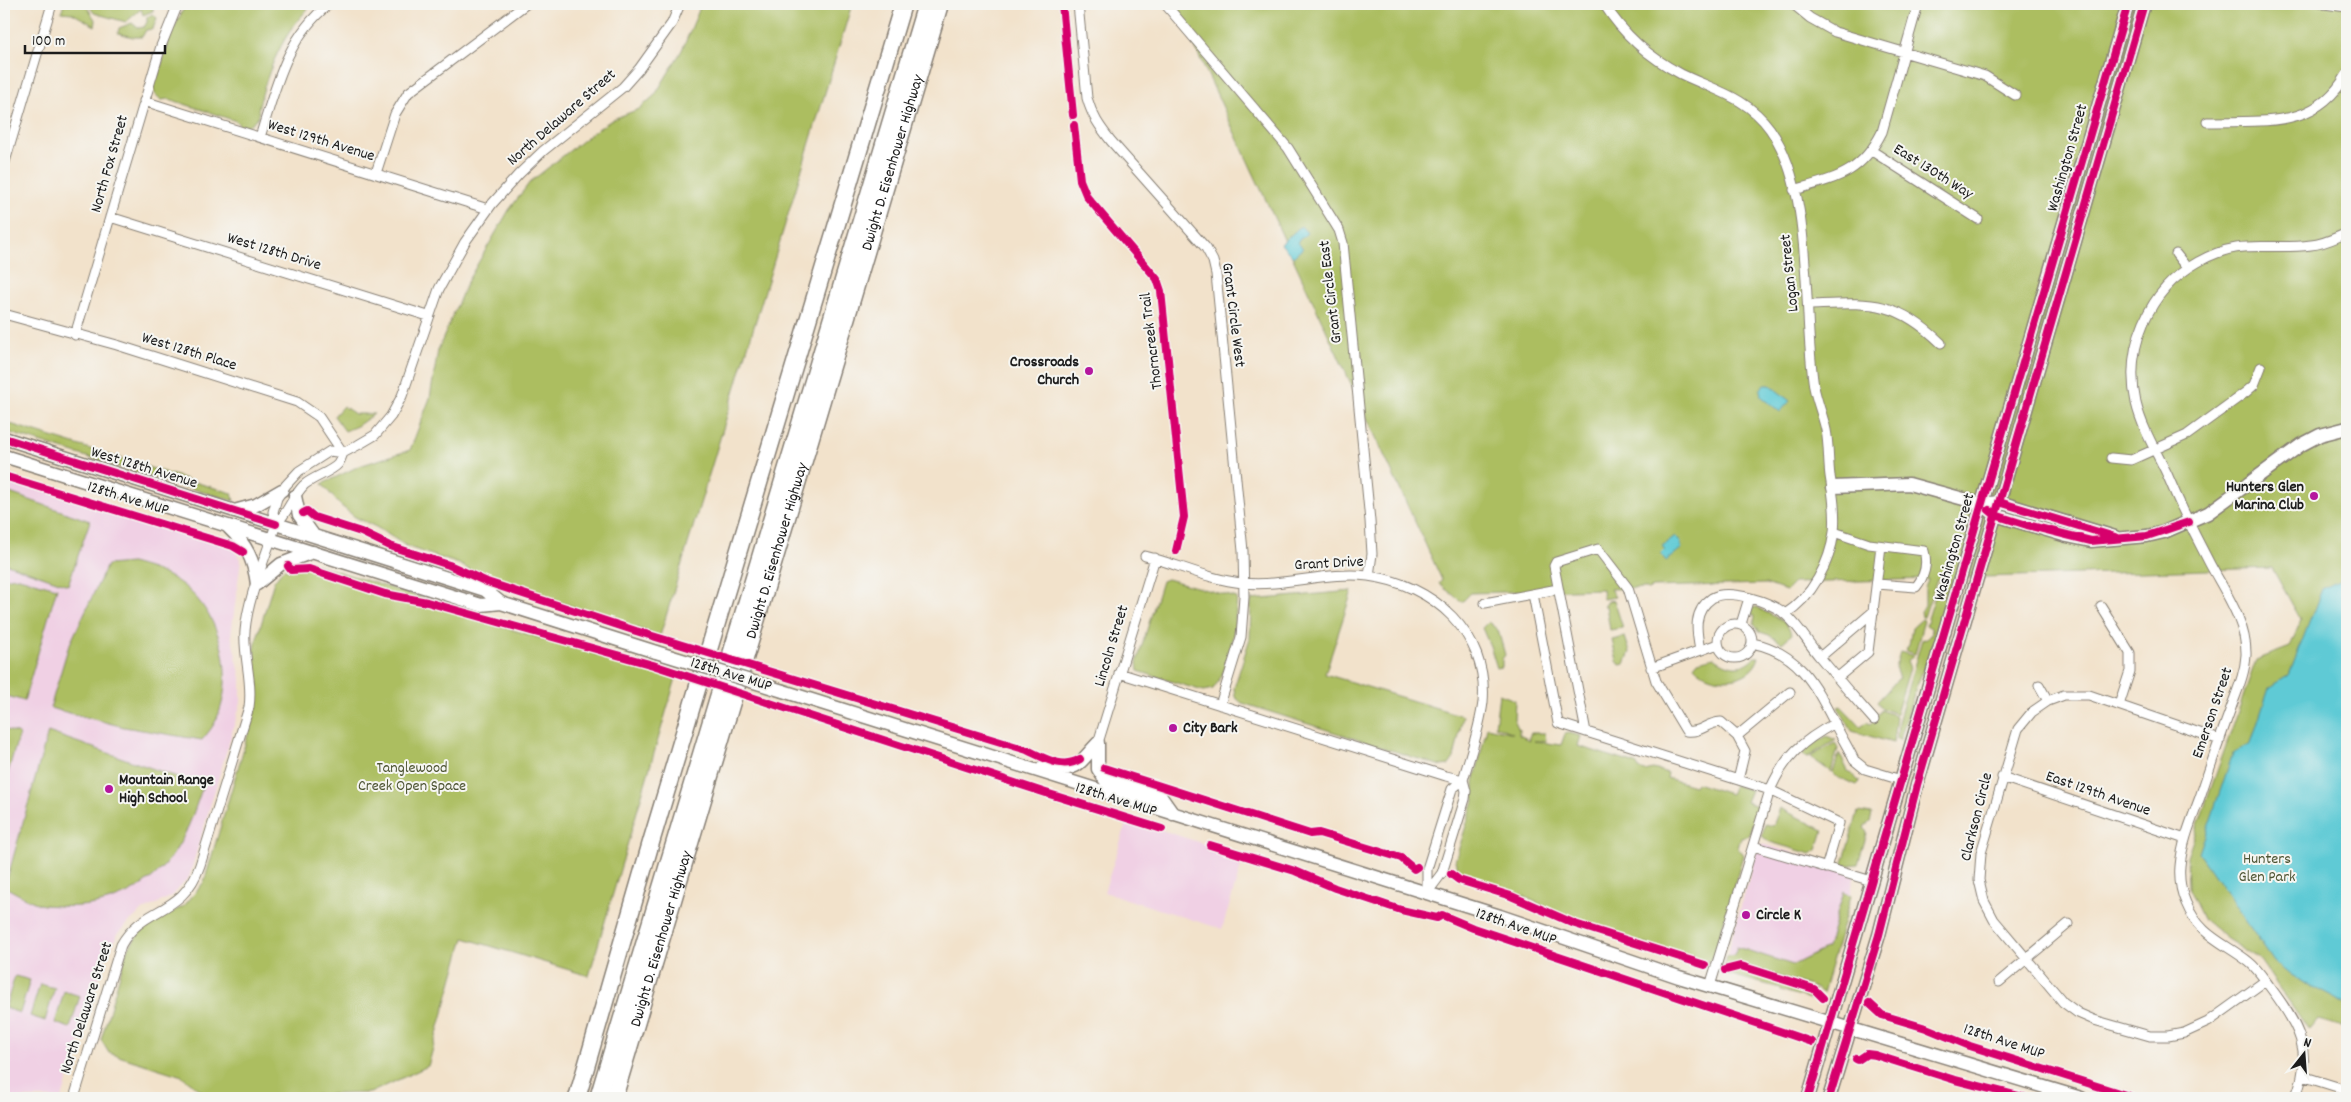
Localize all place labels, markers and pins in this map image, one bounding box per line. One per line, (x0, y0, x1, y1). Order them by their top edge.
place label: Crossroads Church (1010, 351, 1079, 392)
marker: Crossroads Church (1083, 365, 1095, 377)
place label: Hunters Glen Marina Club (2226, 476, 2304, 517)
marker: Hunters Glen Marina Club (2308, 490, 2320, 502)
place label: City Bark (1183, 717, 1238, 740)
marker: City Bark (1167, 722, 1179, 734)
place label: Mountain Range High School (119, 769, 214, 810)
marker: Mountain Range High School (103, 783, 115, 795)
place label: Circle K (1756, 904, 1802, 927)
marker: Circle K (1740, 909, 1752, 921)

